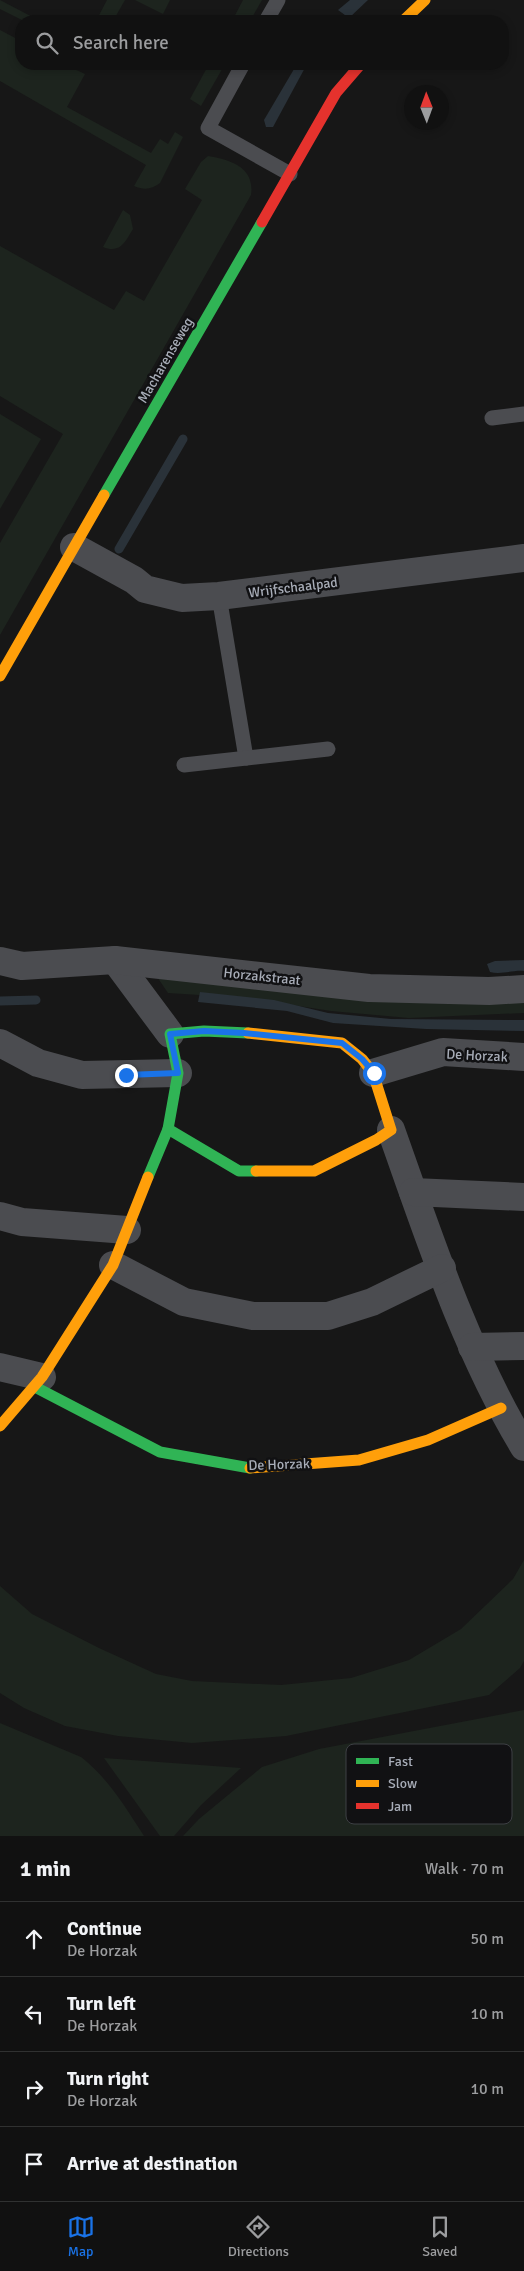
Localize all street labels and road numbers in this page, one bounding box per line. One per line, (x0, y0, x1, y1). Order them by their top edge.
street label: Macharenseweg (134, 314, 197, 406)
street label: Wrijfschaalpad (247, 574, 339, 601)
street label: Horzakstraat (223, 964, 301, 989)
street label: De Horzak (446, 1045, 508, 1066)
street label: De Horzak (248, 1455, 310, 1474)

